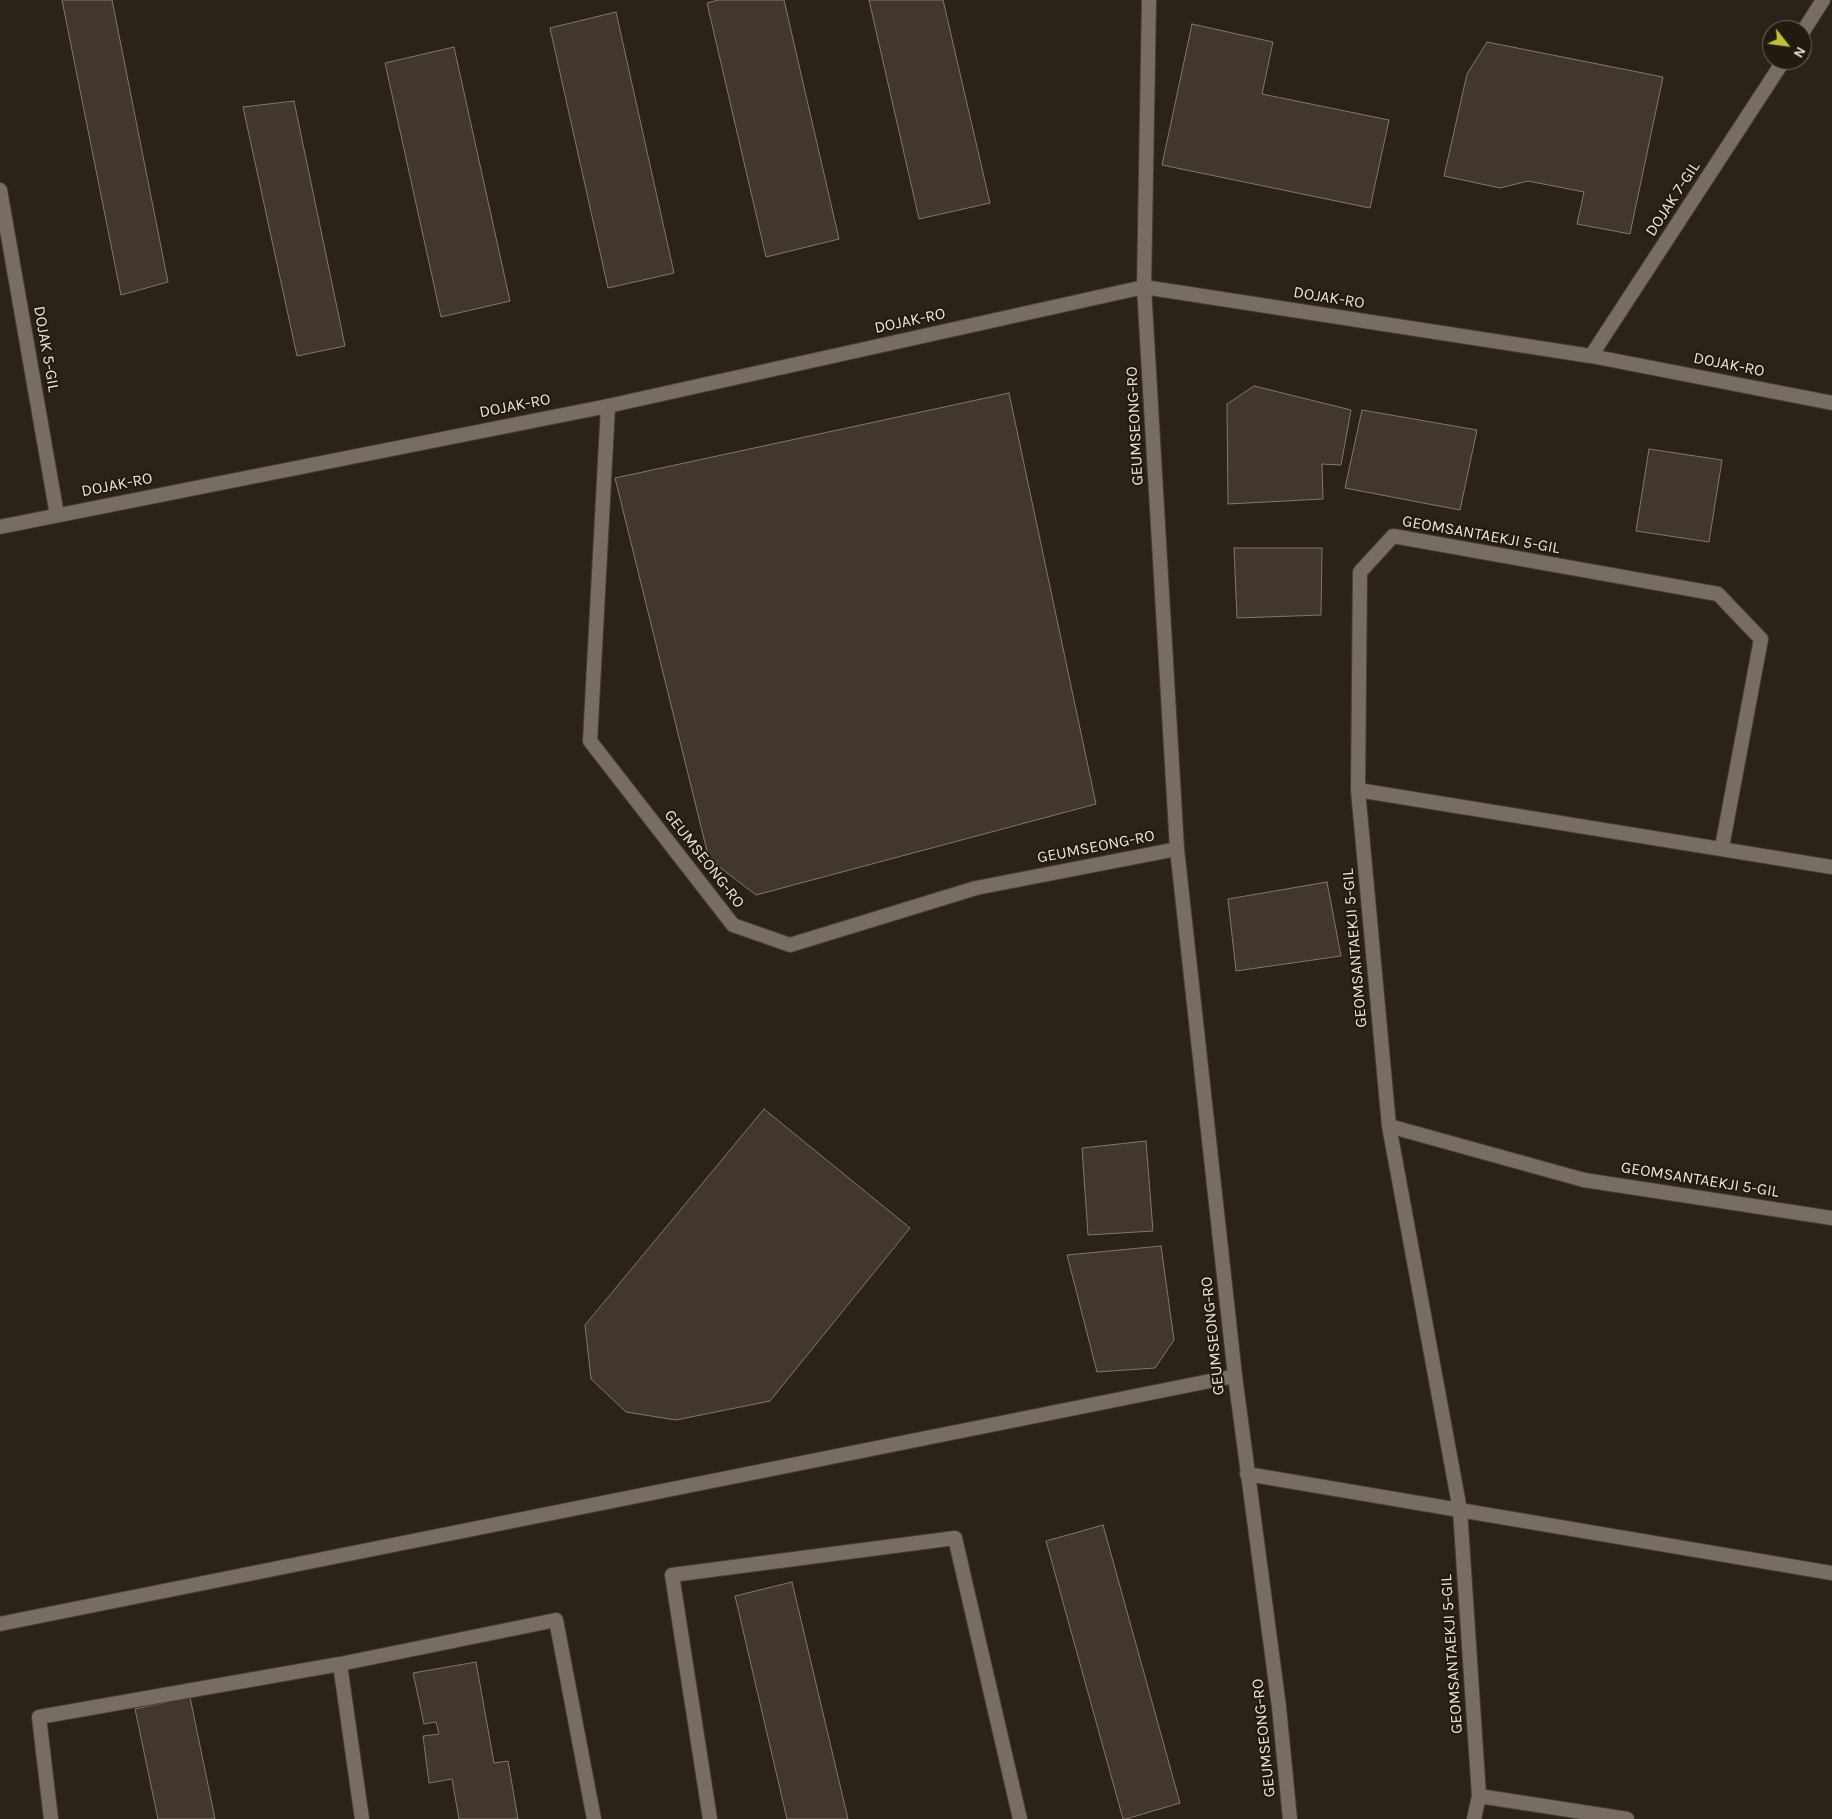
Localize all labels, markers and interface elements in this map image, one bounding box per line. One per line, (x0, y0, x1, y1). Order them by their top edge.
north arrow (1762, 20, 1812, 70)
text: N (1790, 44, 1809, 61)
street label: DOJAK 7-GIL (1642, 158, 1704, 240)
street label: DOJAK-RO (1292, 283, 1366, 313)
street label: DOJAK-RO (873, 304, 947, 338)
street label: DOJAK 5-GIL (29, 305, 63, 393)
street label: DOJAK-RO (1692, 349, 1766, 381)
street label: GEUMSEONG-RO (1122, 366, 1148, 486)
street label: DOJAK-RO (478, 390, 552, 422)
street label: DOJAK-RO (80, 469, 154, 501)
street label: GEOMSANTAEKJI 5-GIL (1401, 512, 1561, 558)
street label: GEUMSEONG-RO (660, 806, 748, 912)
street label: GEUMSEONG-RO (1036, 826, 1156, 868)
street label: GEOMSANTAEKJI 5-GIL (1338, 868, 1372, 1028)
street label: GEOMSANTAEKJI 5-GIL (1620, 1158, 1780, 1202)
street label: GEUMSEONG-RO (1197, 1276, 1229, 1396)
street label: GEOMSANTAEKJI 5-GIL (1437, 1574, 1467, 1734)
street label: GEUMSEONG-RO (1248, 1678, 1280, 1798)

